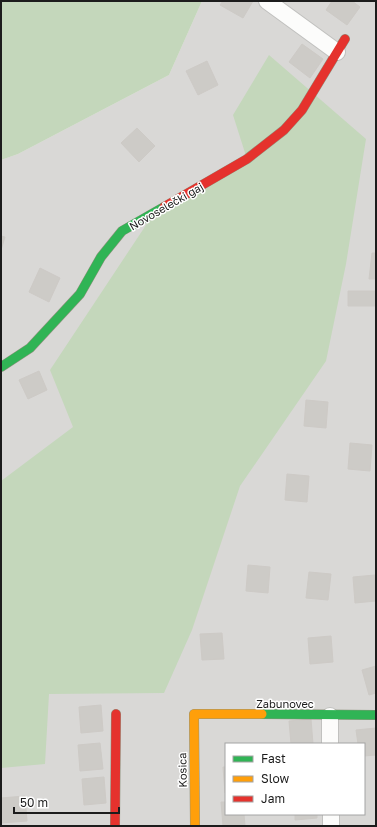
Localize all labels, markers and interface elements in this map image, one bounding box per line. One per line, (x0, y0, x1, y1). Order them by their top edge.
street label: Novoselečki gaj (127, 180, 205, 232)
street label: Zabunovec (256, 697, 314, 710)
legend (225, 743, 365, 815)
text: Fast (261, 751, 286, 766)
street label: Kosica (175, 752, 189, 788)
text: Slow (261, 771, 289, 786)
scale bar (14, 789, 119, 815)
text: Jam (261, 791, 285, 806)
text: 50 m (20, 795, 48, 810)

